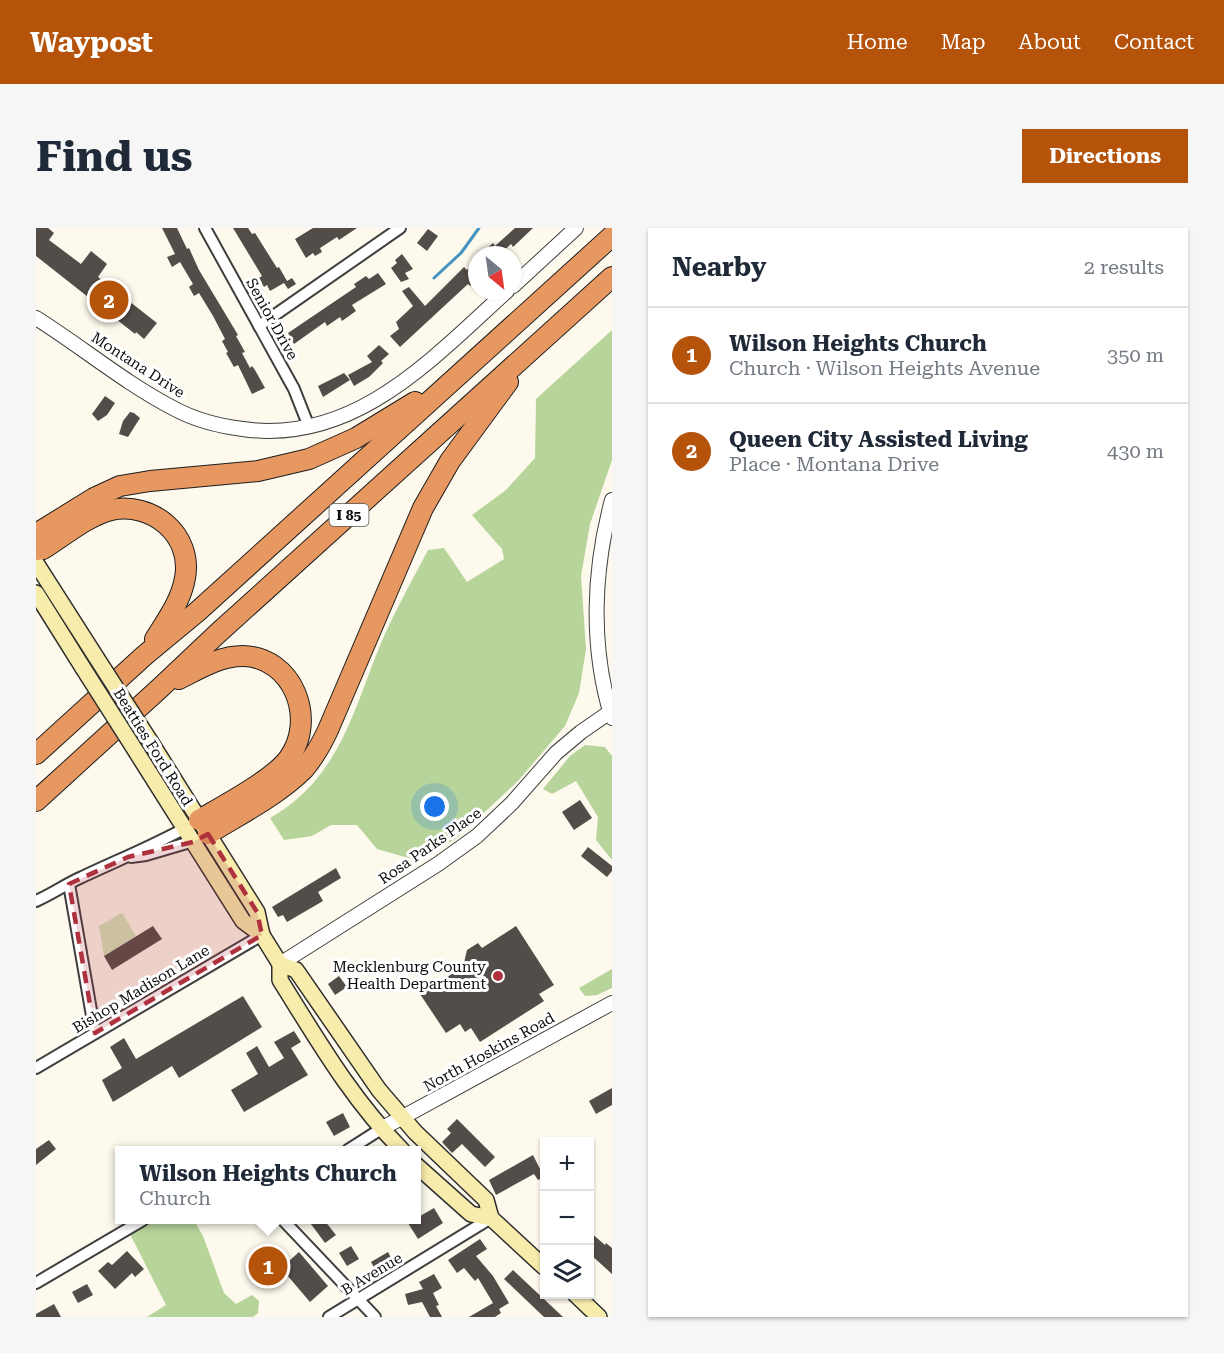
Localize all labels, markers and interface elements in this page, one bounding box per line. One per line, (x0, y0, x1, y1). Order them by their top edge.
text: Waypost (30, 26, 153, 59)
text: Home (847, 30, 908, 54)
text: Map (941, 30, 986, 54)
text: About (1019, 30, 1081, 54)
text: Contact (1114, 30, 1194, 54)
button: Directions (1022, 129, 1188, 183)
text: Find us (36, 132, 193, 181)
north arrow (468, 246, 522, 300)
text: Nearby (672, 252, 766, 282)
text: 2 results (1084, 255, 1164, 279)
street label: Senior Drive (242, 275, 302, 363)
pin: 2 (90, 278, 128, 322)
street label: Montana Drive (88, 328, 188, 402)
text: Wilson Heights Church (729, 331, 987, 356)
text: 1 (686, 343, 697, 367)
text: 350 m (1107, 343, 1164, 367)
text: Church · Wilson Heights Avenue (729, 356, 1040, 380)
text: Queen City Assisted Living (729, 427, 1028, 452)
text: 2 (686, 439, 697, 463)
text: 430 m (1107, 439, 1164, 463)
text: Place · Montana Drive (729, 452, 939, 476)
road number: I 85 (330, 504, 368, 526)
street label: Beatties Ford Road (110, 685, 197, 809)
your location (420, 792, 449, 821)
street label: Rosa Parks Place (375, 804, 485, 888)
street label: Bishop Madison Lane (69, 941, 213, 1037)
place label: Mecklenburg County Health Department (333, 958, 486, 993)
marker: Mecklenburg County Health Department (491, 969, 505, 983)
street label: North Hoskins Road (420, 1008, 558, 1095)
map controls (540, 1137, 594, 1299)
button: + (540, 1137, 594, 1191)
popup (115, 1146, 421, 1224)
text: Wilson Heights Church (139, 1161, 397, 1186)
text: Church (139, 1186, 211, 1210)
button: − (540, 1191, 594, 1245)
pin: 1 (248, 1244, 288, 1288)
button: layers (540, 1245, 594, 1299)
street label: B Avenue (338, 1249, 406, 1299)

